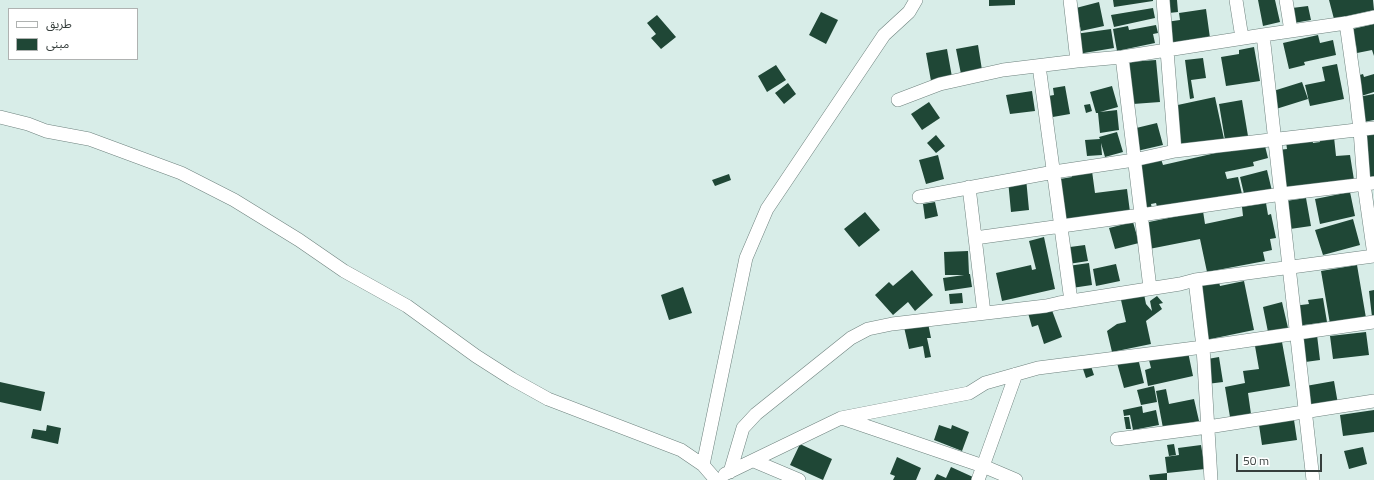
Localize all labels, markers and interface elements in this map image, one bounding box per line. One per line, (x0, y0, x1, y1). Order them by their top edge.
legend (8, 8, 138, 60)
text: طريق (46, 14, 72, 33)
text: مبنى (46, 34, 69, 53)
scale bar (1238, 446, 1324, 472)
text: 50 m (1243, 451, 1269, 470)

